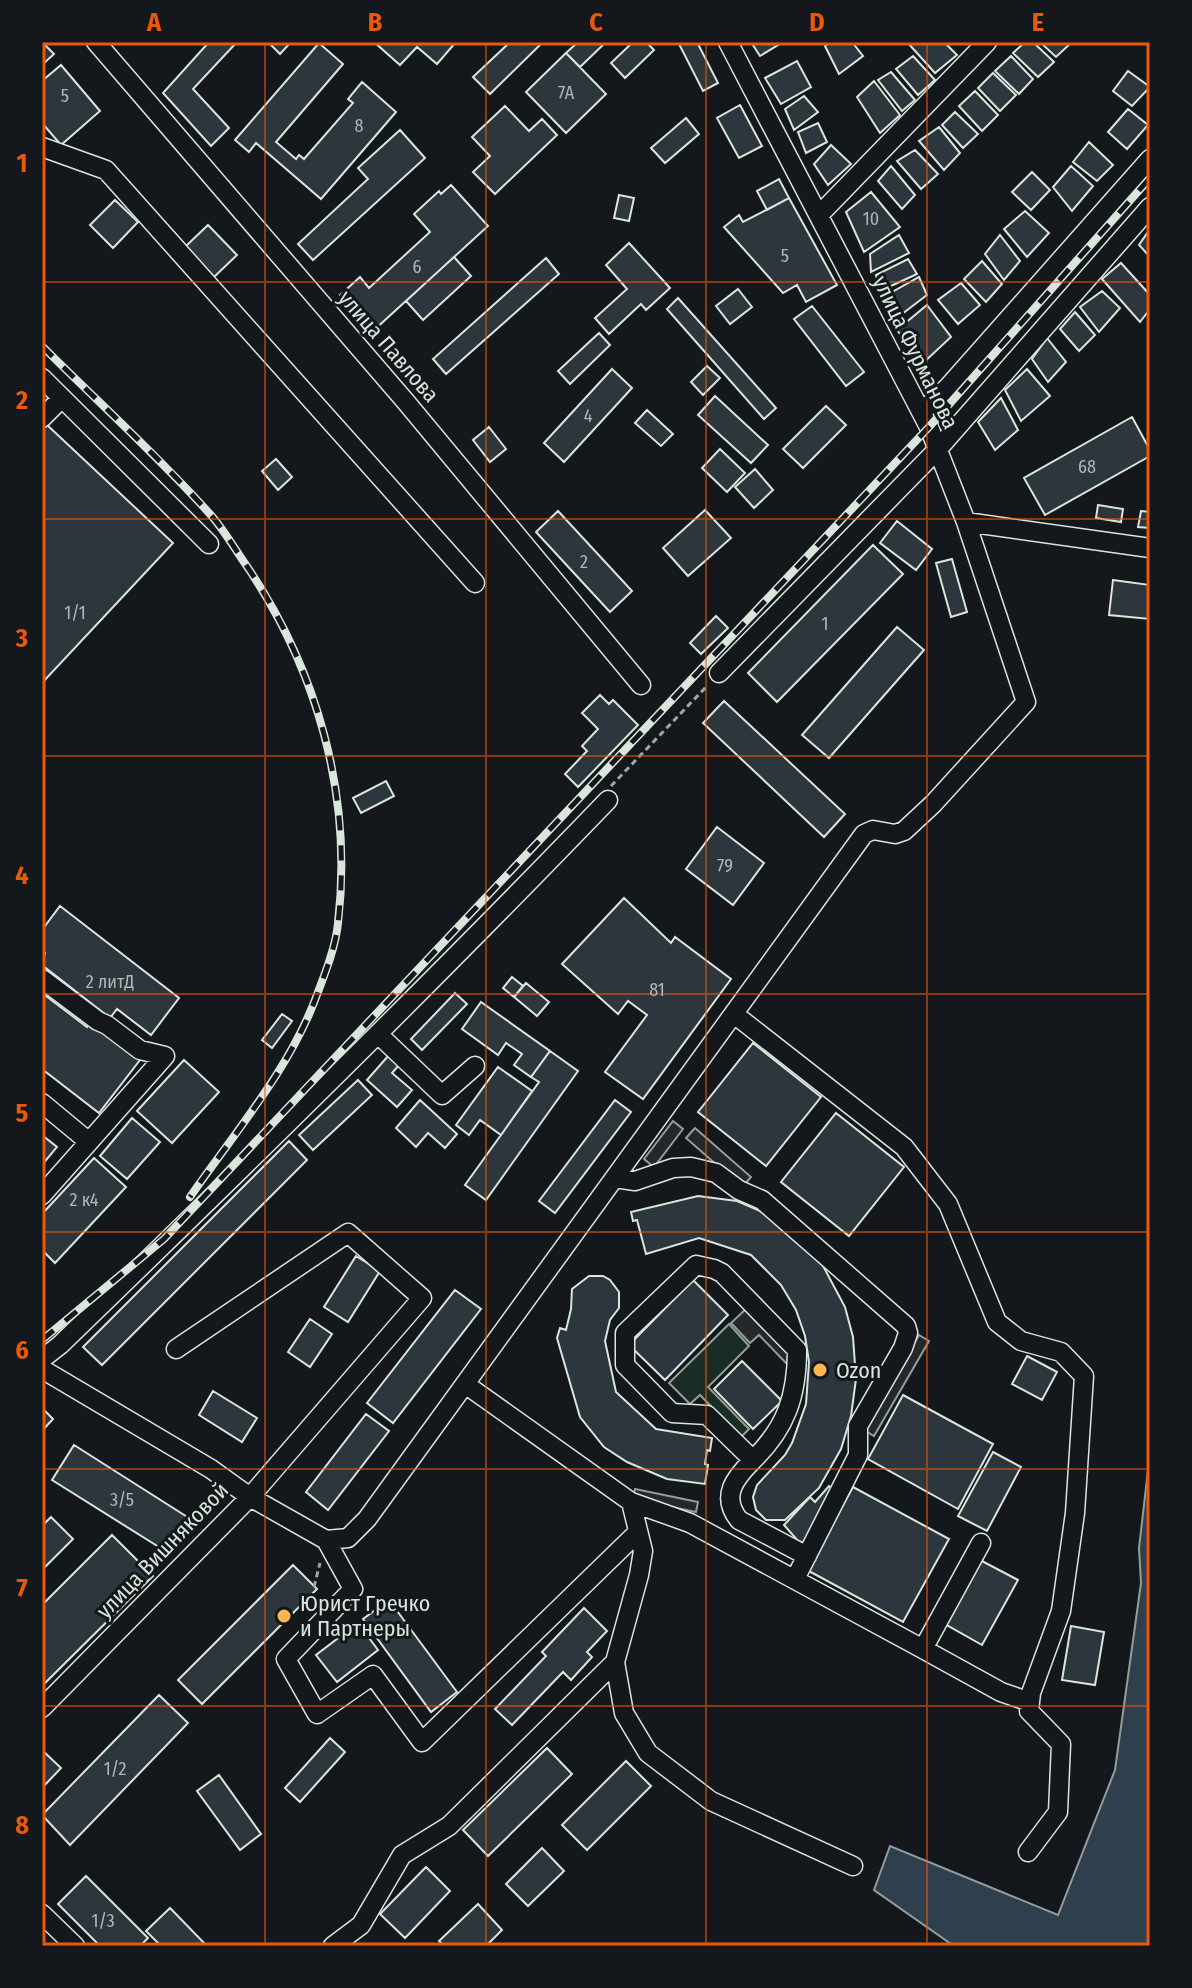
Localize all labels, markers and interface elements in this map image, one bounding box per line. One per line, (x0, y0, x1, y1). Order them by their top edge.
text: A (146, 7, 162, 38)
text: B (368, 7, 383, 38)
text: C (589, 7, 603, 38)
text: D (809, 7, 825, 38)
text: E (1032, 7, 1044, 38)
house number: 7А (558, 82, 575, 104)
house number: 5 (61, 85, 69, 107)
house number: 8 (355, 115, 364, 137)
text: 1 (17, 148, 28, 179)
house number: 10 (863, 208, 879, 230)
house number: 5 (781, 245, 789, 267)
house number: 6 (413, 256, 422, 278)
street label: улица Фурманова (867, 271, 964, 433)
street label: улица Павлова (333, 285, 445, 408)
text: 2 (15, 385, 28, 416)
house number: 4 (584, 405, 593, 427)
house number: 68 (1078, 456, 1096, 478)
house number: 2 (580, 551, 588, 573)
house number: 1/1 (64, 602, 86, 624)
house number: 1 (821, 613, 829, 635)
text: 3 (15, 623, 28, 654)
house number: 79 (717, 855, 733, 877)
text: 4 (15, 860, 29, 891)
house number: 2 литД (86, 971, 134, 993)
house number: 81 (649, 979, 665, 1001)
text: 5 (16, 1098, 29, 1129)
house number: 2 к4 (69, 1189, 99, 1211)
text: 6 (15, 1335, 29, 1366)
place label: Ozon (836, 1357, 881, 1384)
marker: Ozon (811, 1361, 829, 1379)
street label: улица Вишняковой (91, 1477, 234, 1624)
house number: 3/5 (110, 1489, 134, 1511)
text: 7 (16, 1573, 28, 1604)
place label: Юрист Гречко и Партнеры (300, 1590, 430, 1642)
marker: Юрист Гречко и Партнеры (275, 1607, 293, 1625)
house number: 1/2 (104, 1758, 126, 1780)
text: 8 (15, 1810, 29, 1841)
house number: 1/3 (91, 1910, 115, 1932)

